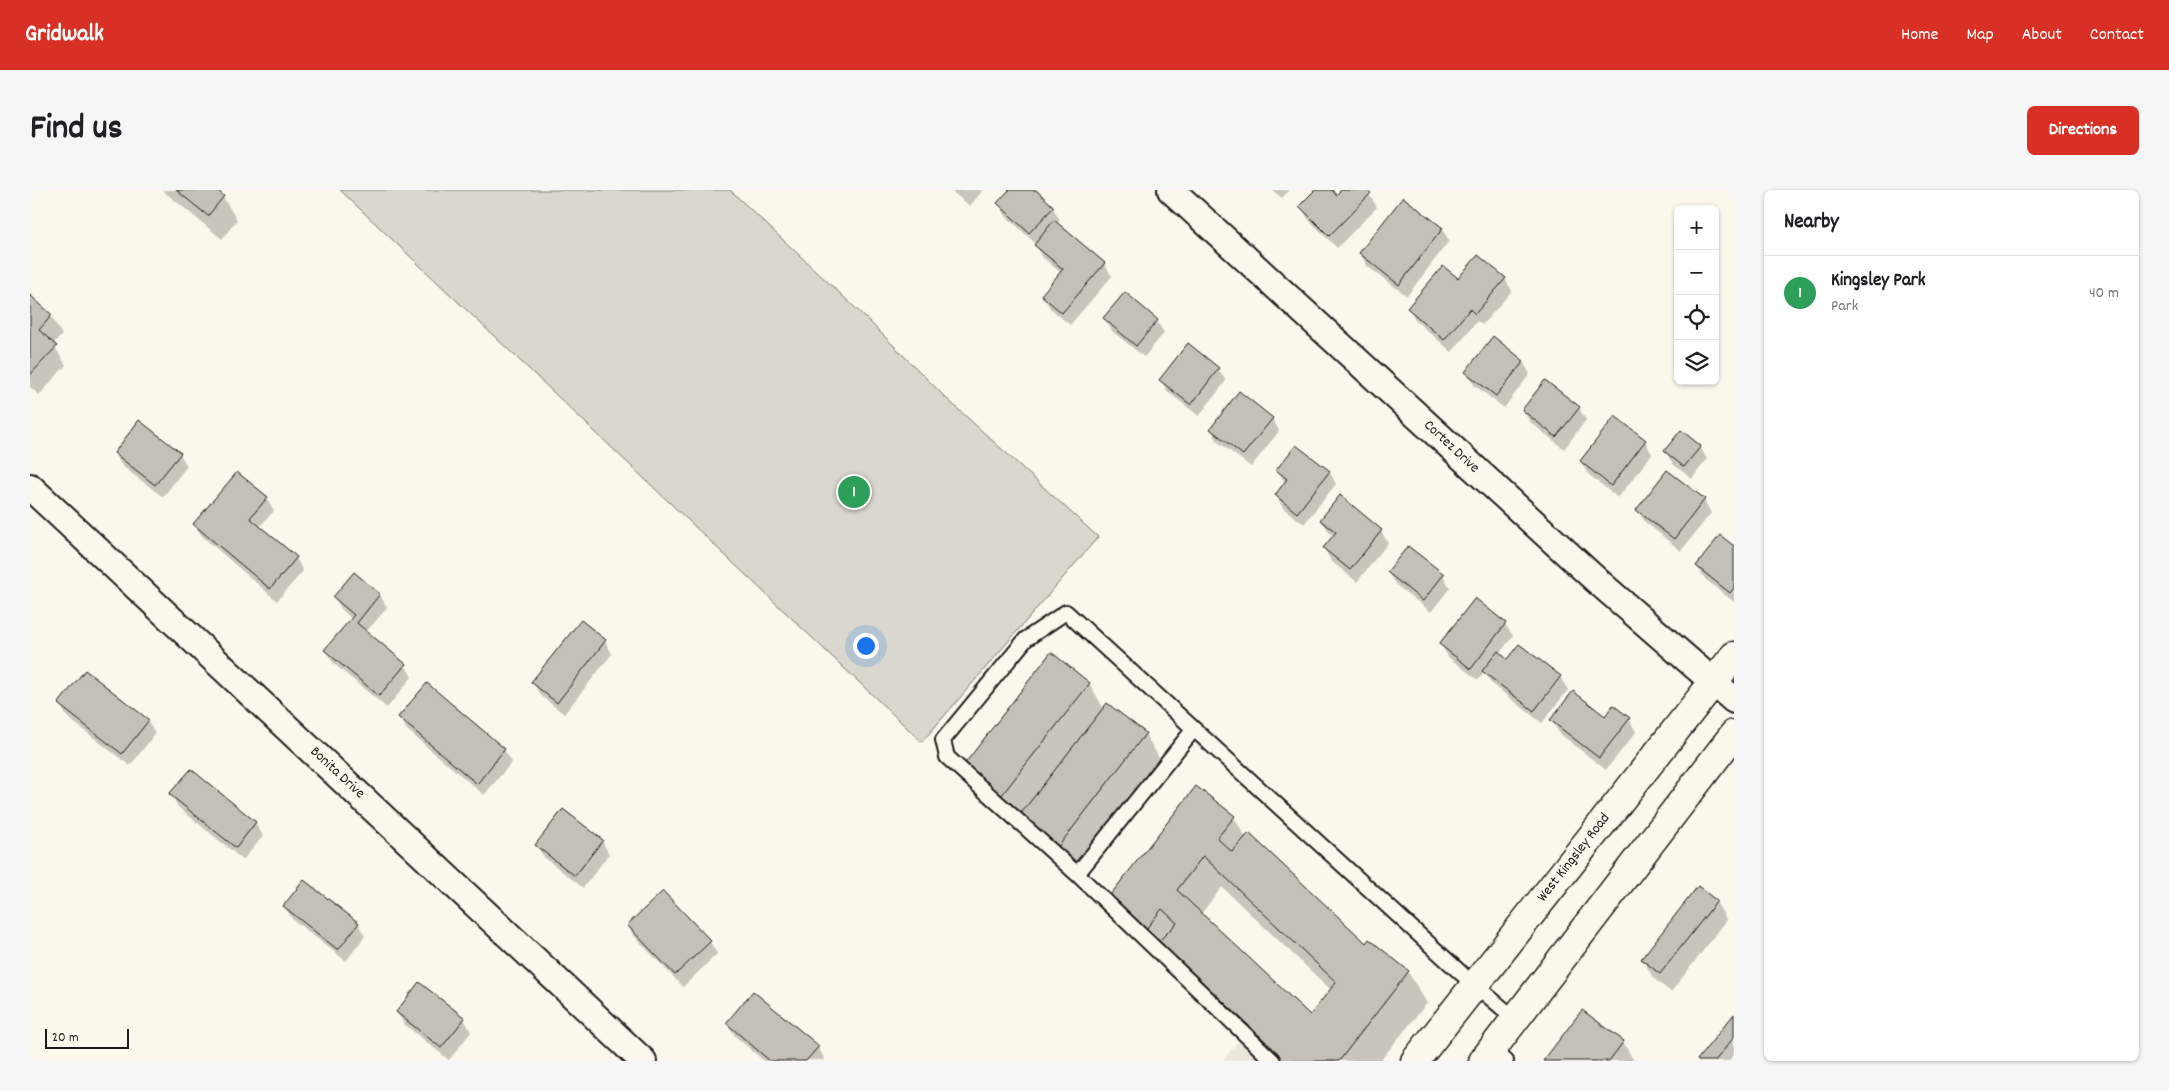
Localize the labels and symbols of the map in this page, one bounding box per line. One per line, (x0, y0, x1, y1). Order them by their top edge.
street label: Cortez Drive (1418, 415, 1484, 479)
pin: 1 (838, 473, 870, 511)
your location (853, 633, 879, 659)
street label: Bonita Drive (304, 742, 370, 805)
street label: West Kingsley Road (1532, 809, 1616, 907)
scale bar (45, 1026, 129, 1049)

